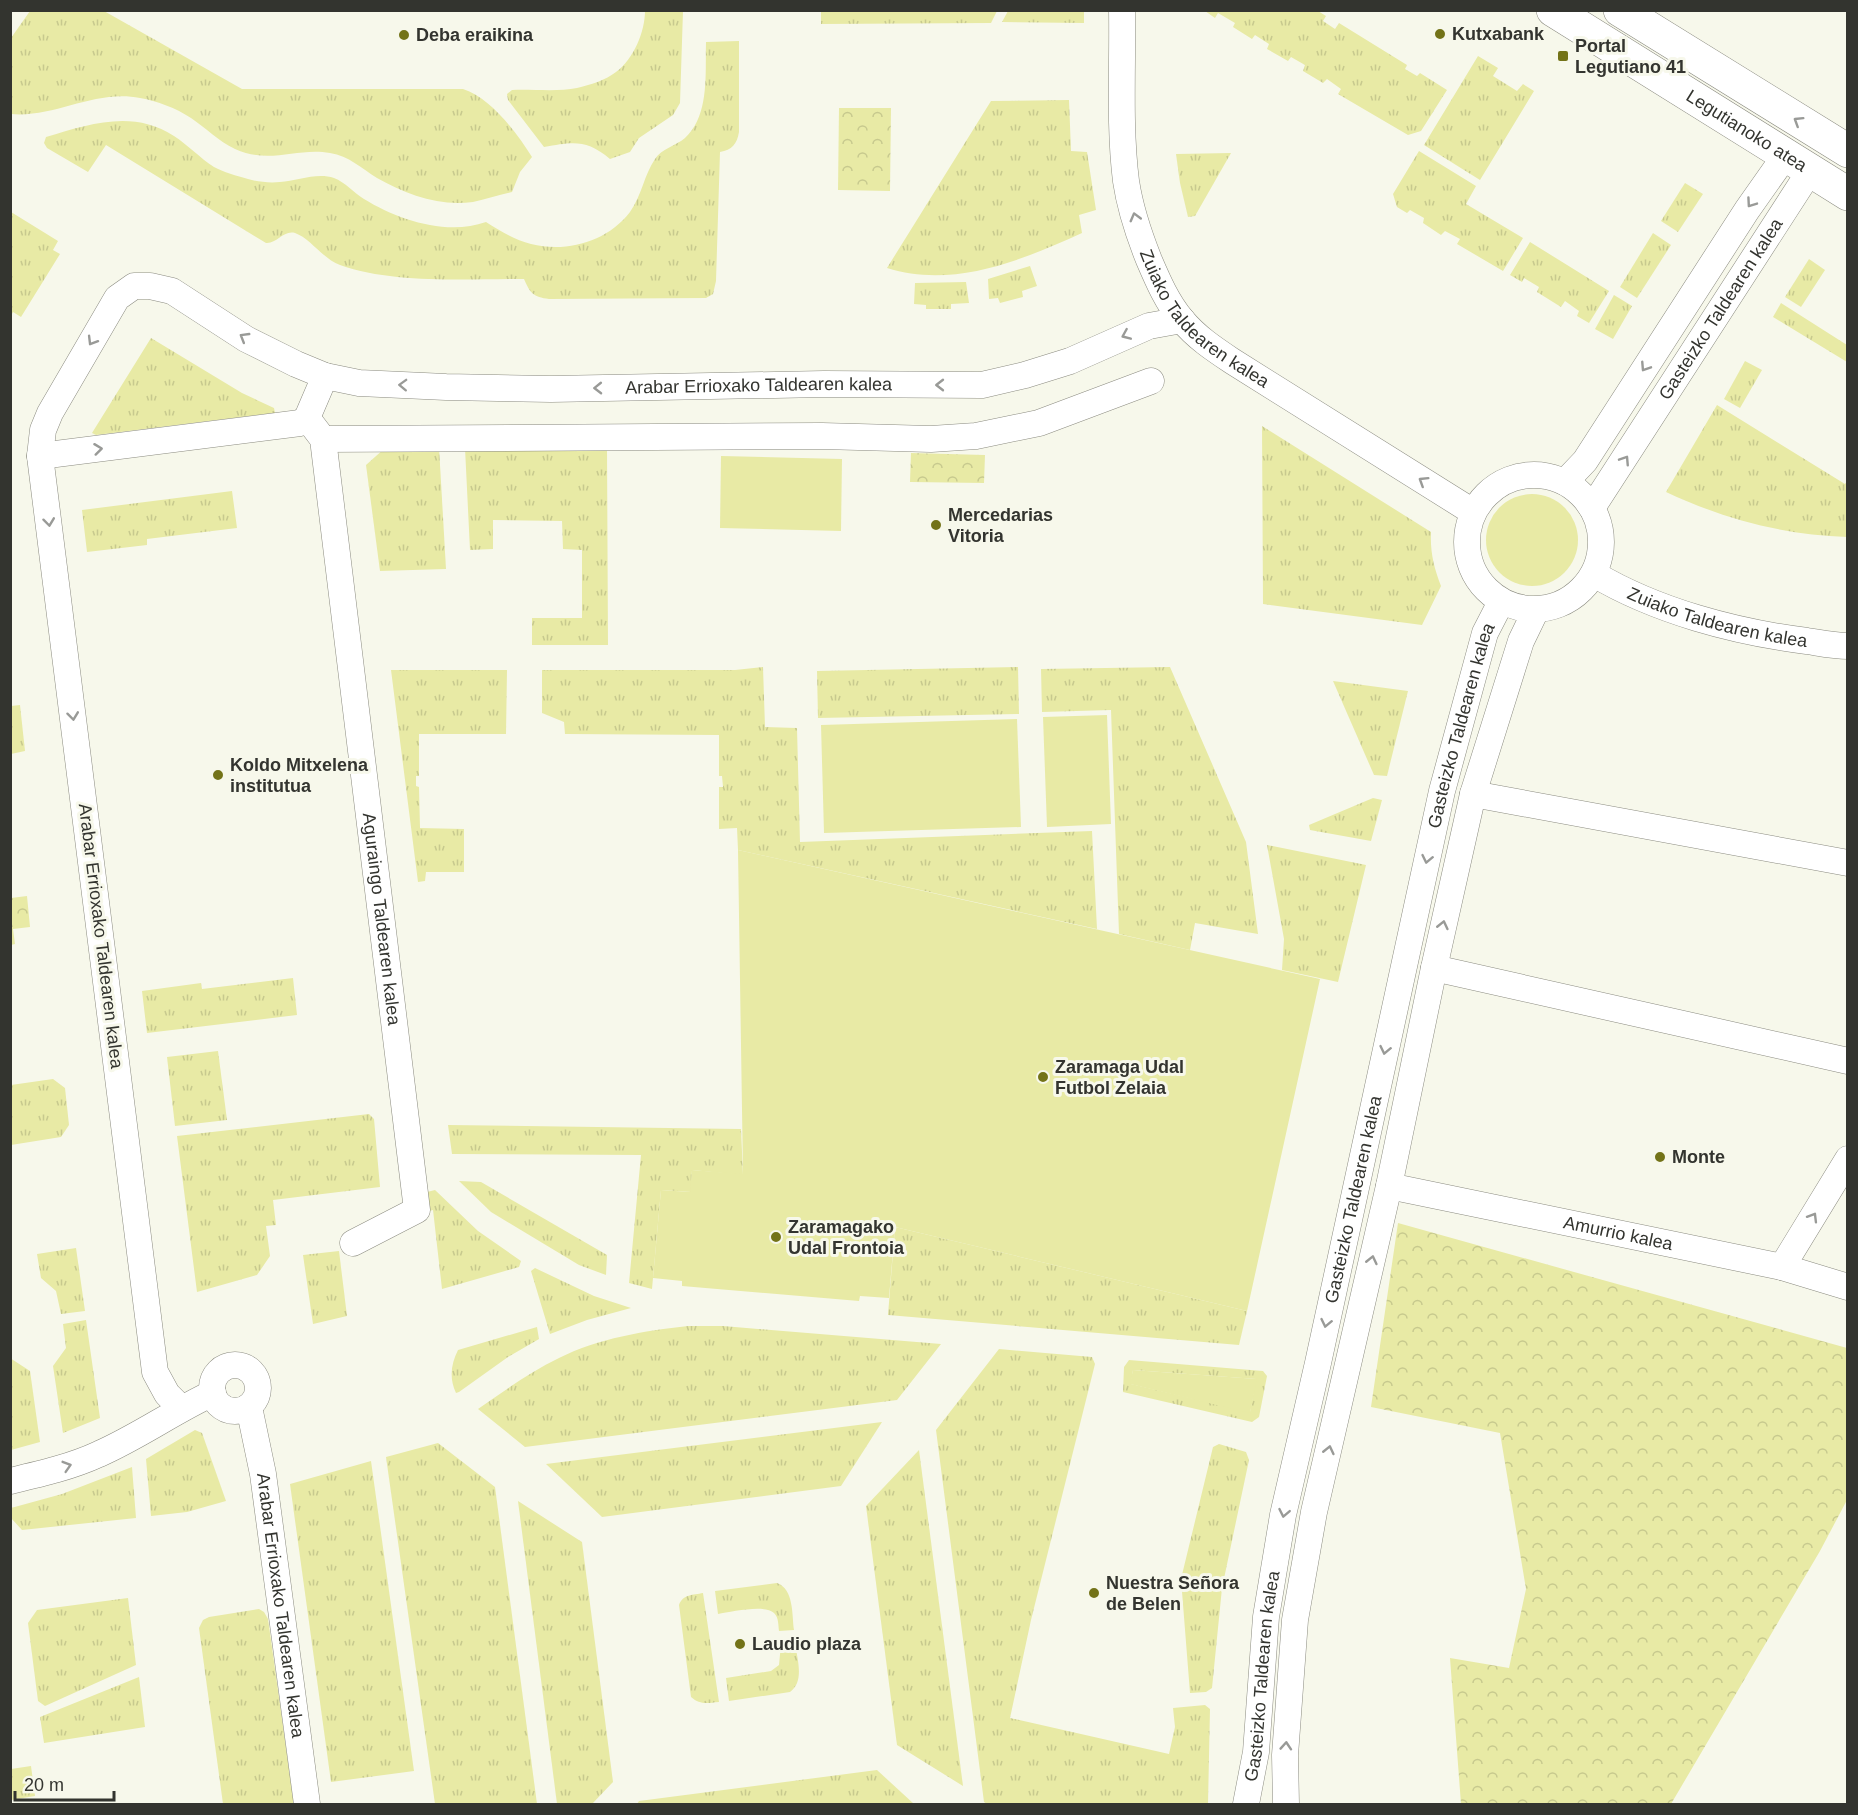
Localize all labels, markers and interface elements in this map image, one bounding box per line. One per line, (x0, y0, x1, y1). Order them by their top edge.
place label: Kutxabank (1452, 24, 1545, 44)
place label: Deba eraikina (416, 25, 534, 45)
marker: Kutxabank (1433, 27, 1447, 41)
marker: Deba eraikina (397, 28, 411, 42)
place label: Portal Legutiano 41 (1575, 36, 1686, 77)
marker: Portal Legutiano 41 (1556, 49, 1570, 63)
street label: Legutianoko atea (1683, 86, 1811, 176)
one-way arrow (1794, 116, 1804, 128)
one-way arrow (1747, 197, 1758, 208)
one-way arrow (1130, 212, 1142, 223)
street label: Gasteizko Taldearen kalea (1655, 214, 1787, 403)
street label: Zuiako Taldearen kalea (1136, 247, 1274, 392)
one-way arrow (1121, 328, 1132, 340)
one-way arrow (240, 333, 250, 344)
one-way arrow (88, 335, 99, 345)
one-way arrow (1641, 361, 1653, 371)
street label: Arabar Errioxako Taldearen kalea (625, 374, 893, 398)
one-way arrow (399, 379, 408, 391)
one-way arrow (936, 379, 945, 391)
one-way arrow (594, 382, 603, 394)
one-way arrow (94, 444, 103, 456)
one-way arrow (1618, 456, 1629, 467)
one-way arrow (1419, 477, 1429, 489)
place label: Mercedarias Vitoria (948, 505, 1053, 546)
one-way arrow (42, 518, 54, 527)
marker: Mercedarias Vitoria (929, 518, 943, 532)
street label: Zuiako Taldearen kalea (1624, 583, 1809, 651)
street label: Gasteizko Taldearen kalea (1424, 618, 1499, 830)
one-way arrow (66, 711, 79, 720)
place label: Koldo Mitxelena institutua (230, 755, 369, 796)
marker: Koldo Mitxelena institutua (211, 768, 225, 782)
street label: Arabar Errioxako Taldearen kalea (75, 802, 127, 1071)
street label: Aguraingo Taldearen kalea (359, 812, 405, 1027)
one-way arrow (1421, 854, 1434, 864)
one-way arrow (1436, 920, 1449, 930)
one-way arrow (1380, 1045, 1393, 1055)
place label: Zaramaga Udal Futbol Zelaia (1055, 1057, 1184, 1098)
marker: Zaramaga Udal Futbol Zelaia (1036, 1070, 1050, 1084)
street label: Gasteizko Taldearen kalea (1321, 1093, 1386, 1305)
place label: Monte (1672, 1147, 1725, 1167)
marker: Monte (1653, 1150, 1667, 1164)
street label: Amurrio kalea (1562, 1212, 1676, 1254)
one-way arrow (1805, 1213, 1817, 1223)
place label: Zaramagako Udal Frontoia (788, 1217, 905, 1258)
marker: Zaramagako Udal Frontoia (769, 1230, 783, 1244)
one-way arrow (1364, 1255, 1377, 1265)
one-way arrow (1321, 1317, 1334, 1327)
one-way arrow (1321, 1445, 1334, 1455)
one-way arrow (61, 1461, 72, 1473)
street label: Arabar Errioxako Taldearen kalea (253, 1472, 308, 1740)
one-way arrow (1278, 1507, 1291, 1517)
street label: Gasteizko Taldearen kalea (1241, 1568, 1284, 1783)
place label: Nuestra Señora de Belen (1106, 1573, 1240, 1614)
marker: Nuestra Señora de Belen (1087, 1586, 1101, 1600)
place label: Laudio plaza (752, 1634, 862, 1654)
marker: Laudio plaza (733, 1637, 747, 1651)
one-way arrow (1279, 1742, 1292, 1751)
scale bar (15, 1764, 114, 1802)
text: 20 m (24, 1775, 64, 1795)

